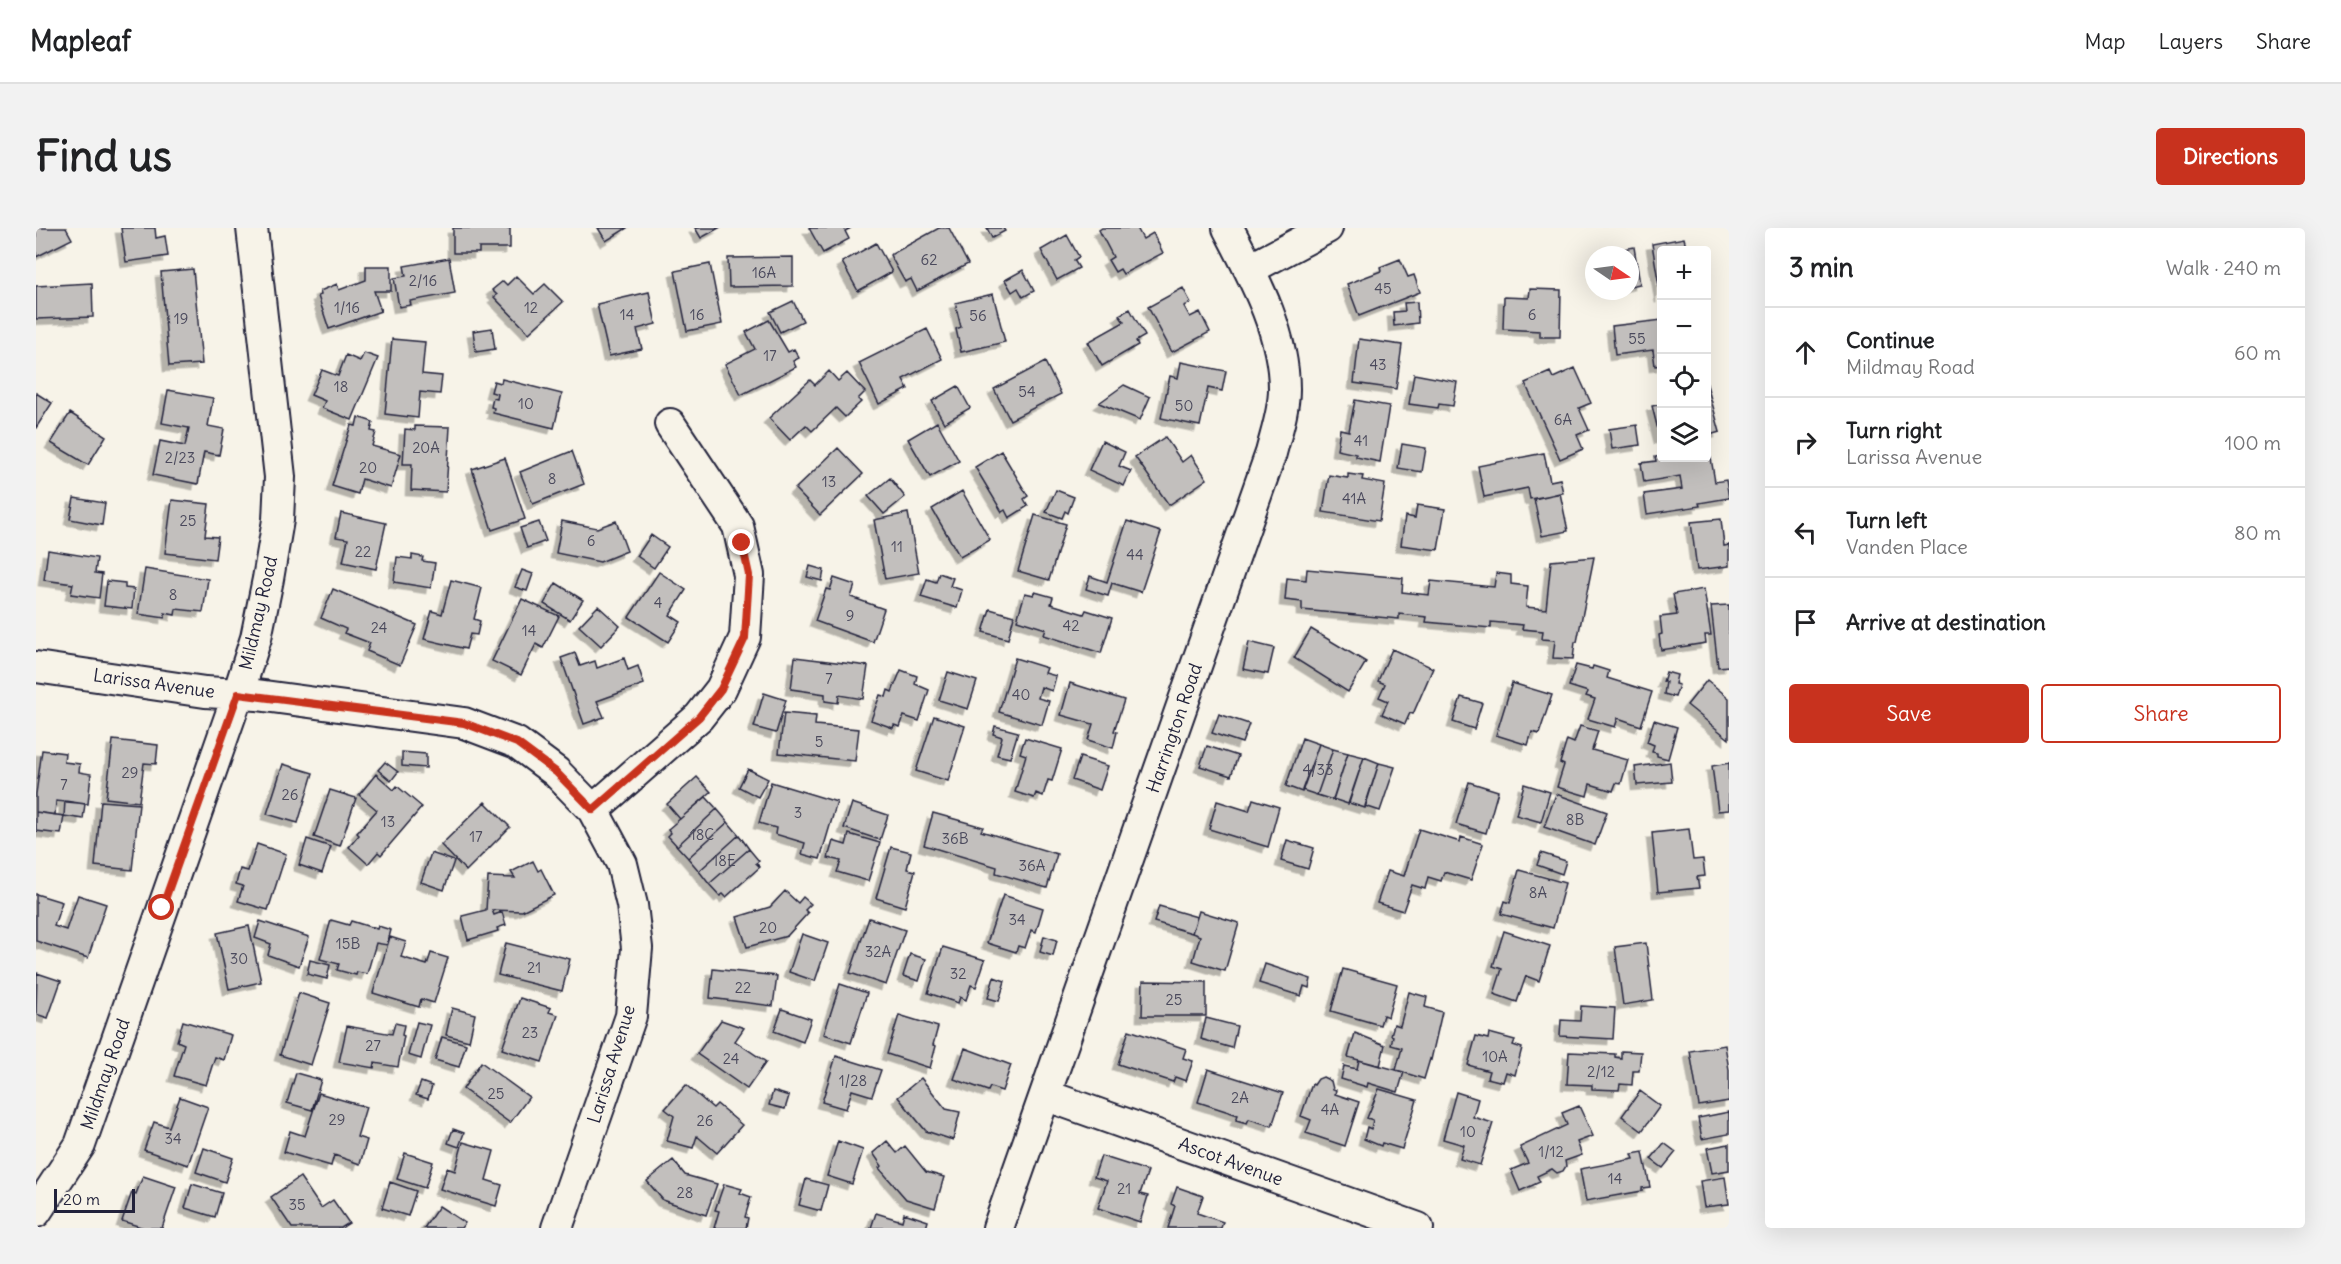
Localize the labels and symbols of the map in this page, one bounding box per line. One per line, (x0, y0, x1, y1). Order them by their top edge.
north arrow (1585, 246, 1639, 300)
house number: 62 (921, 250, 937, 269)
house number: 16A (752, 263, 776, 282)
house number: 2/16 (409, 271, 437, 290)
house number: 45 (1374, 279, 1392, 298)
house number: 1/16 (334, 298, 360, 317)
house number: 12 (524, 298, 538, 317)
house number: 14 (620, 305, 635, 324)
house number: 16 (690, 305, 704, 324)
house number: 6 (1528, 305, 1536, 324)
house number: 56 (969, 306, 987, 325)
house number: 19 (174, 309, 188, 328)
house number: 55 (1628, 329, 1646, 348)
house number: 17 (763, 346, 777, 365)
house number: 43 (1369, 355, 1387, 374)
house number: 18 (334, 377, 348, 396)
house number: 54 (1018, 382, 1036, 401)
house number: 10 (518, 394, 534, 413)
house number: 50 (1175, 396, 1193, 415)
house number: 6A (1554, 410, 1573, 429)
house number: 41 (1354, 431, 1368, 450)
house number: 20A (412, 438, 440, 457)
house number: 2/23 (165, 448, 195, 467)
house number: 20 (359, 458, 377, 477)
house number: 8 (548, 469, 556, 488)
house number: 13 (822, 472, 836, 491)
house number: 41A (1342, 489, 1366, 508)
house number: 25 (180, 511, 196, 530)
route end (728, 529, 754, 555)
house number: 6 (587, 531, 595, 550)
house number: 11 (891, 537, 903, 556)
house number: 22 (355, 542, 371, 561)
house number: 44 (1126, 545, 1144, 564)
street label: Mildmay Road (234, 554, 282, 672)
house number: 8 (169, 585, 177, 604)
house number: 4 (654, 593, 663, 612)
house number: 9 (846, 606, 854, 625)
house number: 42 (1063, 616, 1079, 635)
house number: 24 (371, 618, 388, 637)
house number: 14 (522, 621, 537, 640)
street label: Harrington Road (1141, 660, 1207, 796)
street label: Larissa Avenue (92, 663, 216, 703)
house number: 7 (825, 669, 833, 688)
house number: 40 (1012, 685, 1030, 704)
house number: 5 (815, 732, 823, 751)
house number: 4/33 (1302, 760, 1334, 779)
house number: 29 (122, 763, 138, 782)
house number: 7 (60, 775, 68, 794)
house number: 26 (282, 785, 298, 804)
house number: 3 (794, 803, 802, 822)
house number: 8B (1566, 810, 1584, 829)
house number: 13 (381, 812, 395, 831)
house number: 18C (690, 825, 714, 844)
house number: 17 (469, 827, 483, 846)
house number: 36B (941, 829, 969, 848)
house number: 18E (712, 851, 736, 870)
house number: 36A (1019, 856, 1046, 875)
house number: 8A (1529, 883, 1547, 902)
route start (148, 894, 174, 920)
house number: 34 (1008, 910, 1026, 929)
house number: 20 (759, 918, 777, 937)
house number: 15B (336, 934, 360, 953)
house number: 32A (865, 942, 892, 961)
house number: 30 (230, 949, 248, 968)
house number: 21 (527, 958, 541, 977)
house number: 32 (950, 964, 966, 983)
house number: 22 (735, 978, 751, 997)
house number: 25 (1166, 990, 1182, 1009)
street label: Larissa Avenue (582, 1002, 640, 1126)
street label: Mildmay Road (75, 1015, 135, 1133)
house number: 23 (522, 1023, 538, 1042)
house number: 27 (365, 1036, 381, 1055)
house number: 10A (1482, 1047, 1508, 1066)
house number: 24 (723, 1049, 740, 1068)
house number: 2/12 (1587, 1062, 1615, 1081)
house number: 1/28 (839, 1071, 867, 1090)
house number: 25 (488, 1084, 504, 1103)
house number: 2A (1231, 1088, 1249, 1107)
house number: 4A (1321, 1100, 1340, 1119)
house number: 29 (329, 1110, 345, 1129)
house number: 26 (697, 1111, 713, 1130)
house number: 10 (1460, 1122, 1476, 1141)
house number: 34 (164, 1129, 182, 1148)
street label: Ascot Avenue (1176, 1131, 1286, 1191)
house number: 1/12 (1538, 1142, 1564, 1161)
house number: 14 (1608, 1169, 1623, 1188)
house number: 21 (1117, 1179, 1131, 1198)
house number: 28 (677, 1183, 693, 1202)
scale bar (54, 1186, 135, 1214)
house number: 35 (288, 1195, 306, 1214)

